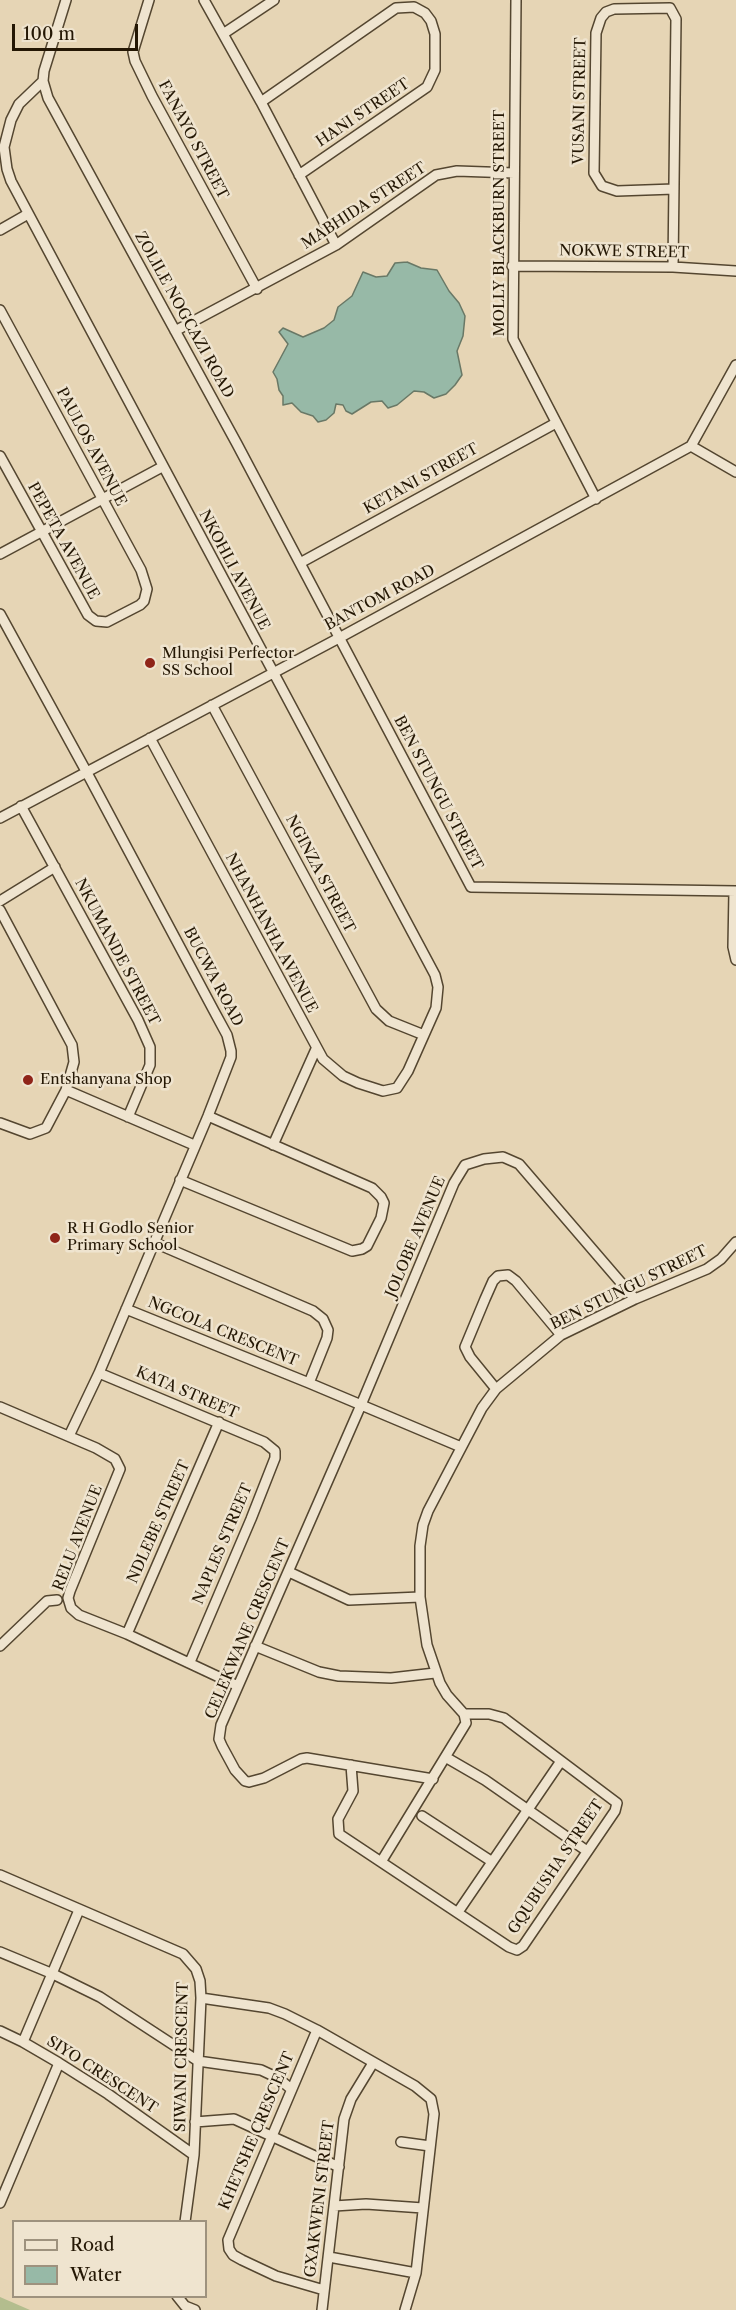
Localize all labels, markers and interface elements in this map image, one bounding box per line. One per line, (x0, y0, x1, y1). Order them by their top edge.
scale bar (15, 12, 141, 50)
text: 100 m (23, 23, 75, 45)
street label: VUSANI STREET (570, 37, 590, 165)
street label: HANI STREET (313, 75, 413, 151)
street label: FANAYO STREET (154, 78, 232, 202)
street label: MOLLY BLACKBURN STREET (491, 110, 509, 336)
street label: MABHIDA STREET (298, 159, 430, 253)
street label: ZOLILE NOGCAZI ROAD (131, 229, 237, 401)
street label: NOKWE STREET (559, 242, 689, 262)
street label: PAULOS AVENUE (52, 385, 130, 509)
street label: KETANI STREET (360, 440, 482, 518)
street label: PEPETA AVENUE (23, 479, 103, 603)
street label: NKOHLI AVENUE (195, 507, 273, 633)
street label: BANTOM ROAD (322, 561, 438, 635)
place label: Mlungisi Perfector SS School (162, 645, 294, 680)
marker: Mlungisi Perfector SS School (143, 656, 157, 670)
street label: BEN STUNGU STREET (390, 713, 486, 873)
street label: NGINZA STREET (281, 812, 359, 936)
street label: NHANHANHA AVENUE (221, 850, 321, 1016)
street label: NKUMANDE STREET (71, 876, 163, 1028)
street label: BUCWA ROAD (179, 924, 247, 1030)
place label: Entshanyana Shop (40, 1071, 172, 1089)
marker: Entshanyana Shop (21, 1073, 35, 1087)
street label: JOLOBE AVENUE (382, 1174, 450, 1300)
place label: R H Godlo Senior Primary School (67, 1220, 194, 1255)
marker: R H Godlo Senior Primary School (48, 1231, 62, 1245)
street label: BEN STUNGU STREET (548, 1242, 710, 1334)
street label: NGCOLA CRESCENT (145, 1294, 301, 1370)
street label: KATA STREET (133, 1363, 241, 1423)
street label: NDLEBE STREET (124, 1458, 194, 1586)
street label: NAPLES STREET (189, 1481, 257, 1607)
street label: RELU AVENUE (50, 1483, 106, 1593)
street label: CELEKWANE CRESCENT (202, 1536, 294, 1722)
street label: GQUBUSHA STREET (504, 1796, 608, 1938)
street label: SIWANI CRESCENT (172, 1982, 192, 2132)
street label: SIYO CRESCENT (43, 2032, 161, 2118)
street label: KHETSHE CRESCENT (216, 2049, 298, 2213)
street label: GXAKWENI STREET (301, 2119, 339, 2279)
legend (12, 2220, 207, 2298)
text: Road (70, 2234, 115, 2256)
text: Water (70, 2264, 122, 2286)

